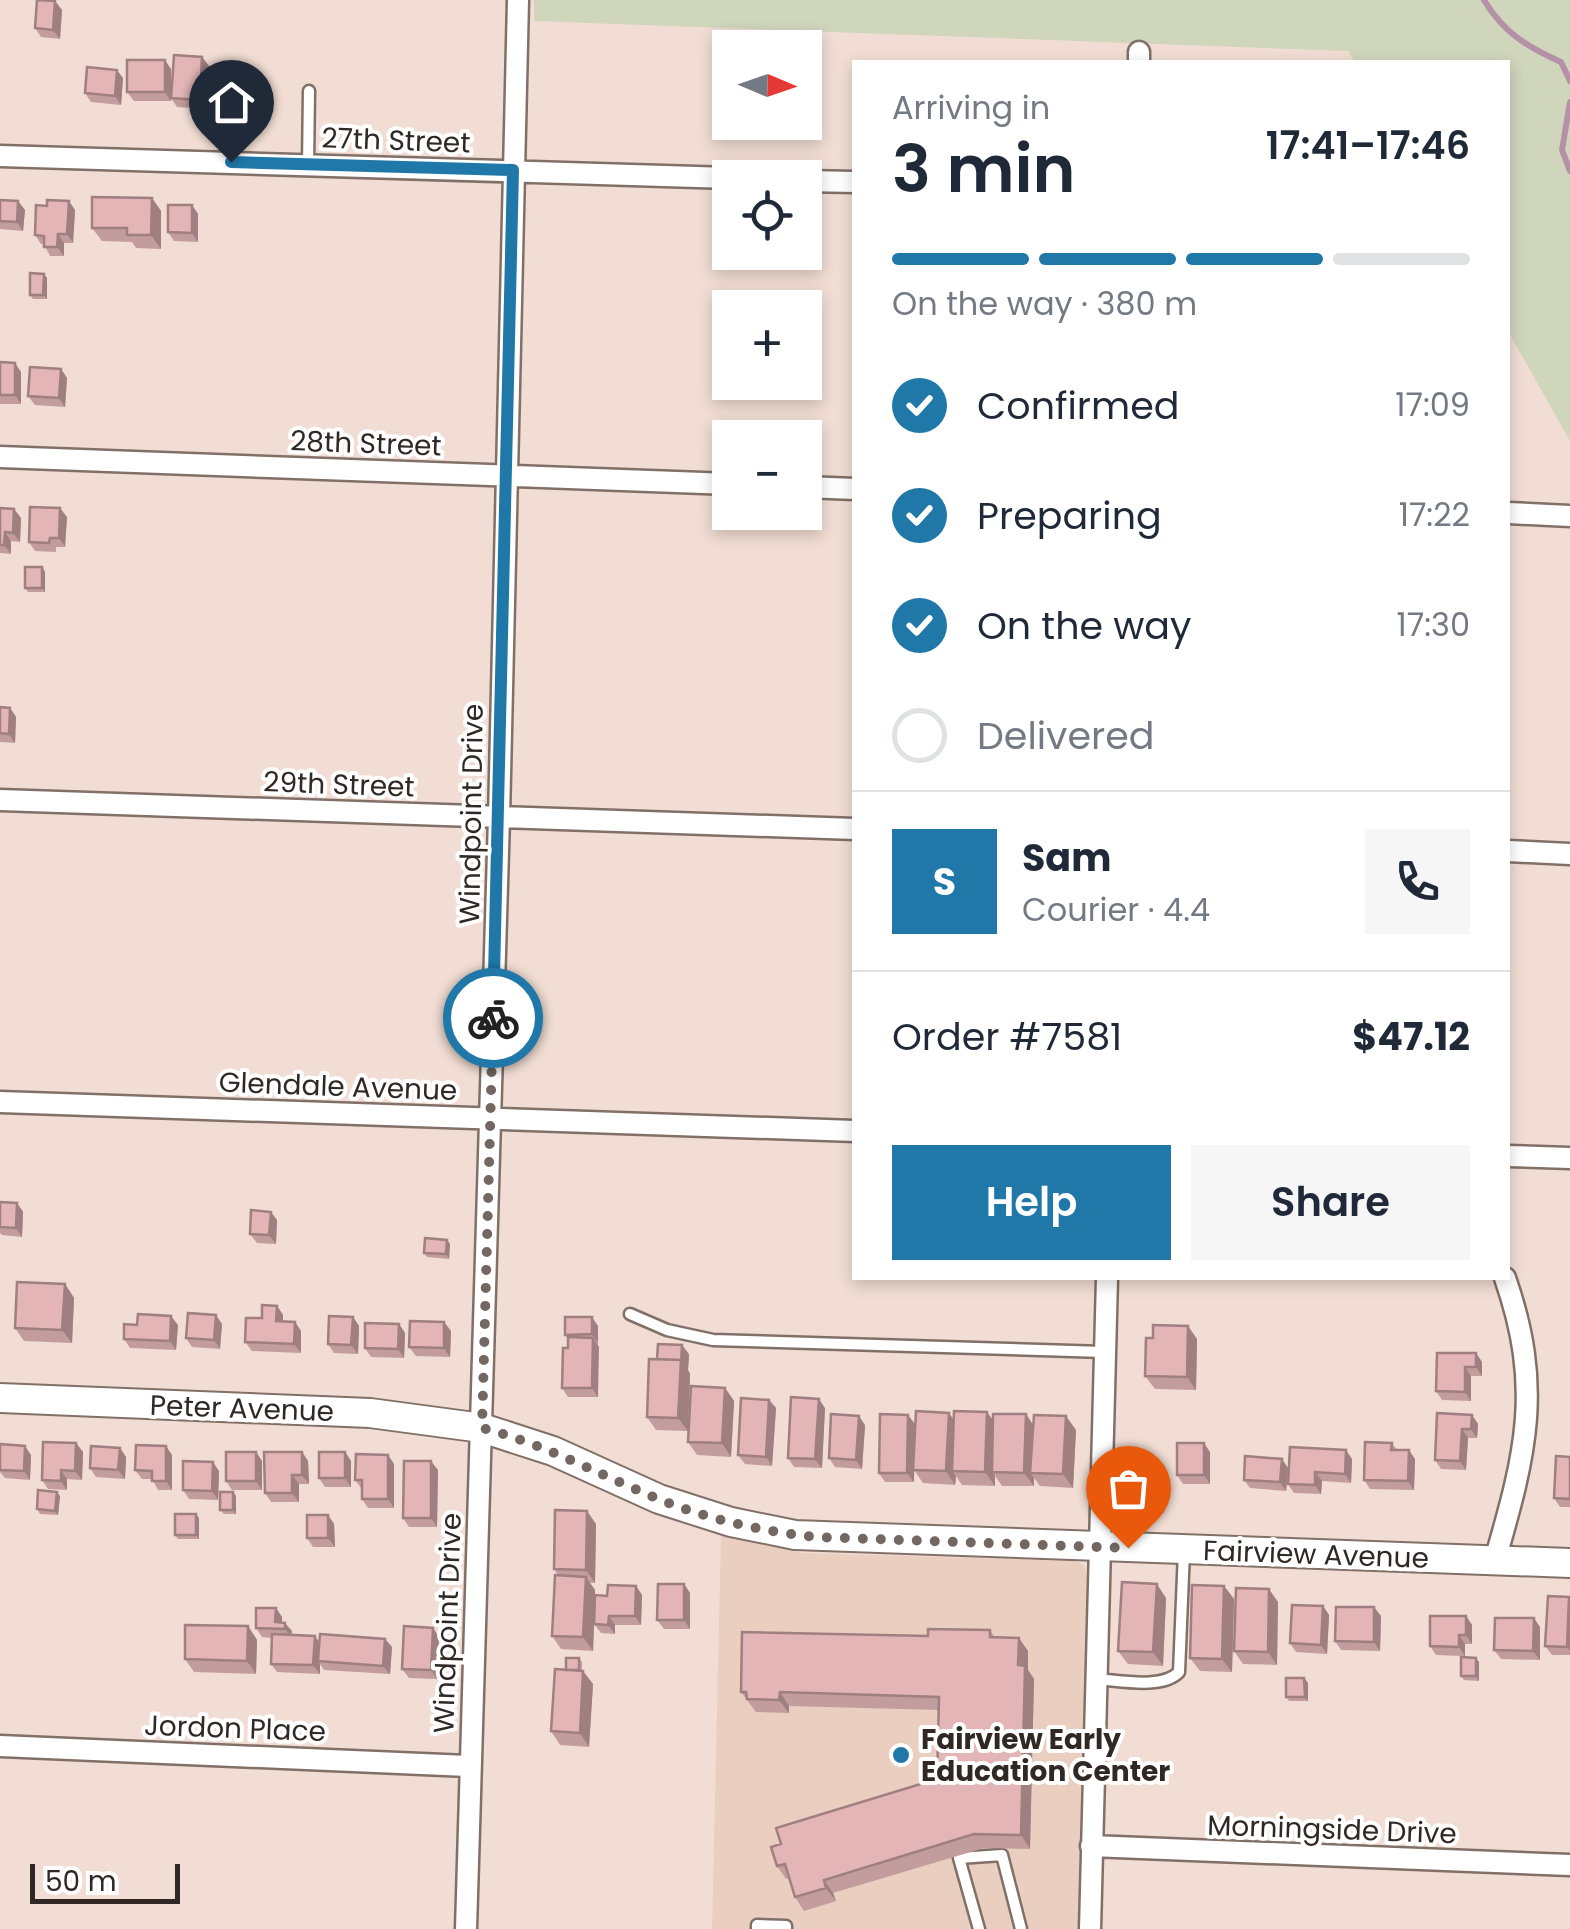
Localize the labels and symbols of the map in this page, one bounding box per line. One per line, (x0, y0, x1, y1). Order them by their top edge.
north arrow (712, 30, 822, 140)
pin (189, 60, 274, 163)
street label: 27th Street (321, 118, 471, 163)
street label: 28th Street (290, 421, 442, 466)
street label: Windpoint Drive (450, 703, 493, 925)
street label: 29th Street (263, 762, 415, 807)
courier (443, 968, 543, 1068)
street label: Glendale Avenue (218, 1063, 458, 1110)
street label: Peter Avenue (149, 1386, 335, 1431)
pin (1086, 1446, 1171, 1549)
street label: Windpoint Drive (424, 1512, 471, 1734)
street label: Fairview Avenue (1202, 1531, 1430, 1578)
street label: Jordon Place (143, 1706, 327, 1751)
place label: Fairview Early Education Center (921, 1720, 1170, 1791)
marker: Fairview Early Education Center (890, 1744, 912, 1766)
street label: Morningside Drive (1207, 1806, 1457, 1853)
scale bar (30, 1859, 180, 1904)

